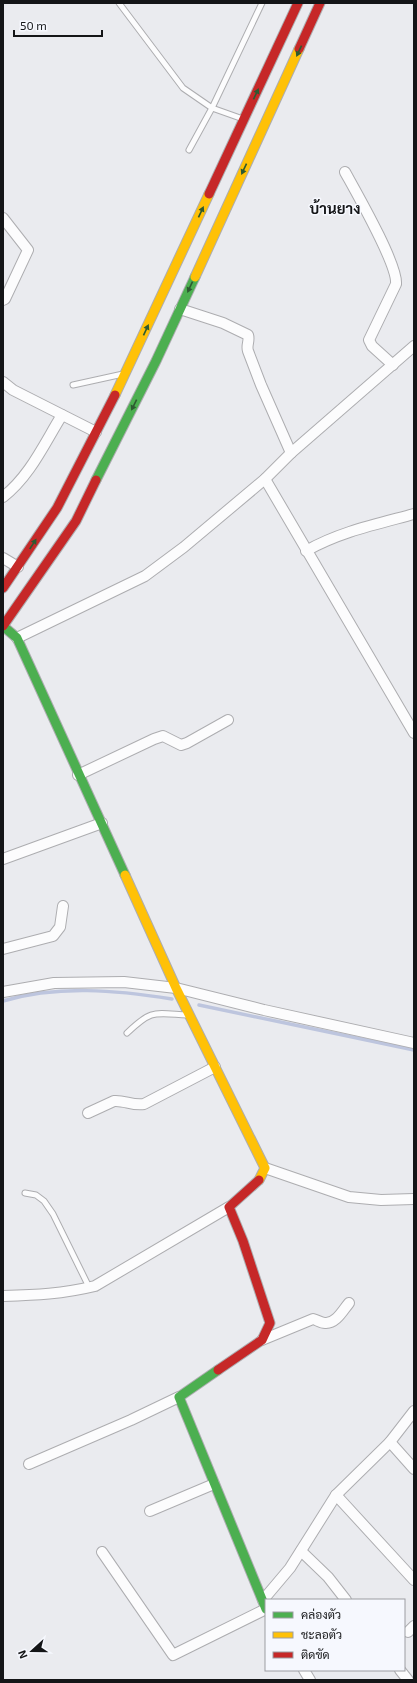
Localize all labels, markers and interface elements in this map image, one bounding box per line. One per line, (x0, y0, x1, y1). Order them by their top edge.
scale bar (14, 12, 102, 38)
text: 50 m (20, 18, 47, 32)
one-way arrow (295, 46, 301, 58)
one-way arrow (253, 88, 259, 100)
one-way arrow (241, 164, 247, 175)
district label: บ้านยาง (310, 199, 360, 217)
one-way arrow (198, 207, 204, 218)
one-way arrow (187, 282, 193, 293)
one-way arrow (143, 324, 149, 336)
one-way arrow (131, 399, 137, 411)
one-way arrow (29, 539, 37, 549)
legend (265, 1599, 405, 1671)
text: คล่องตัว (301, 1607, 341, 1621)
text: ชะลอตัว (301, 1627, 342, 1641)
north arrow (12, 1631, 52, 1671)
text: ติดขัด (301, 1647, 330, 1661)
text: N (15, 1649, 30, 1661)

